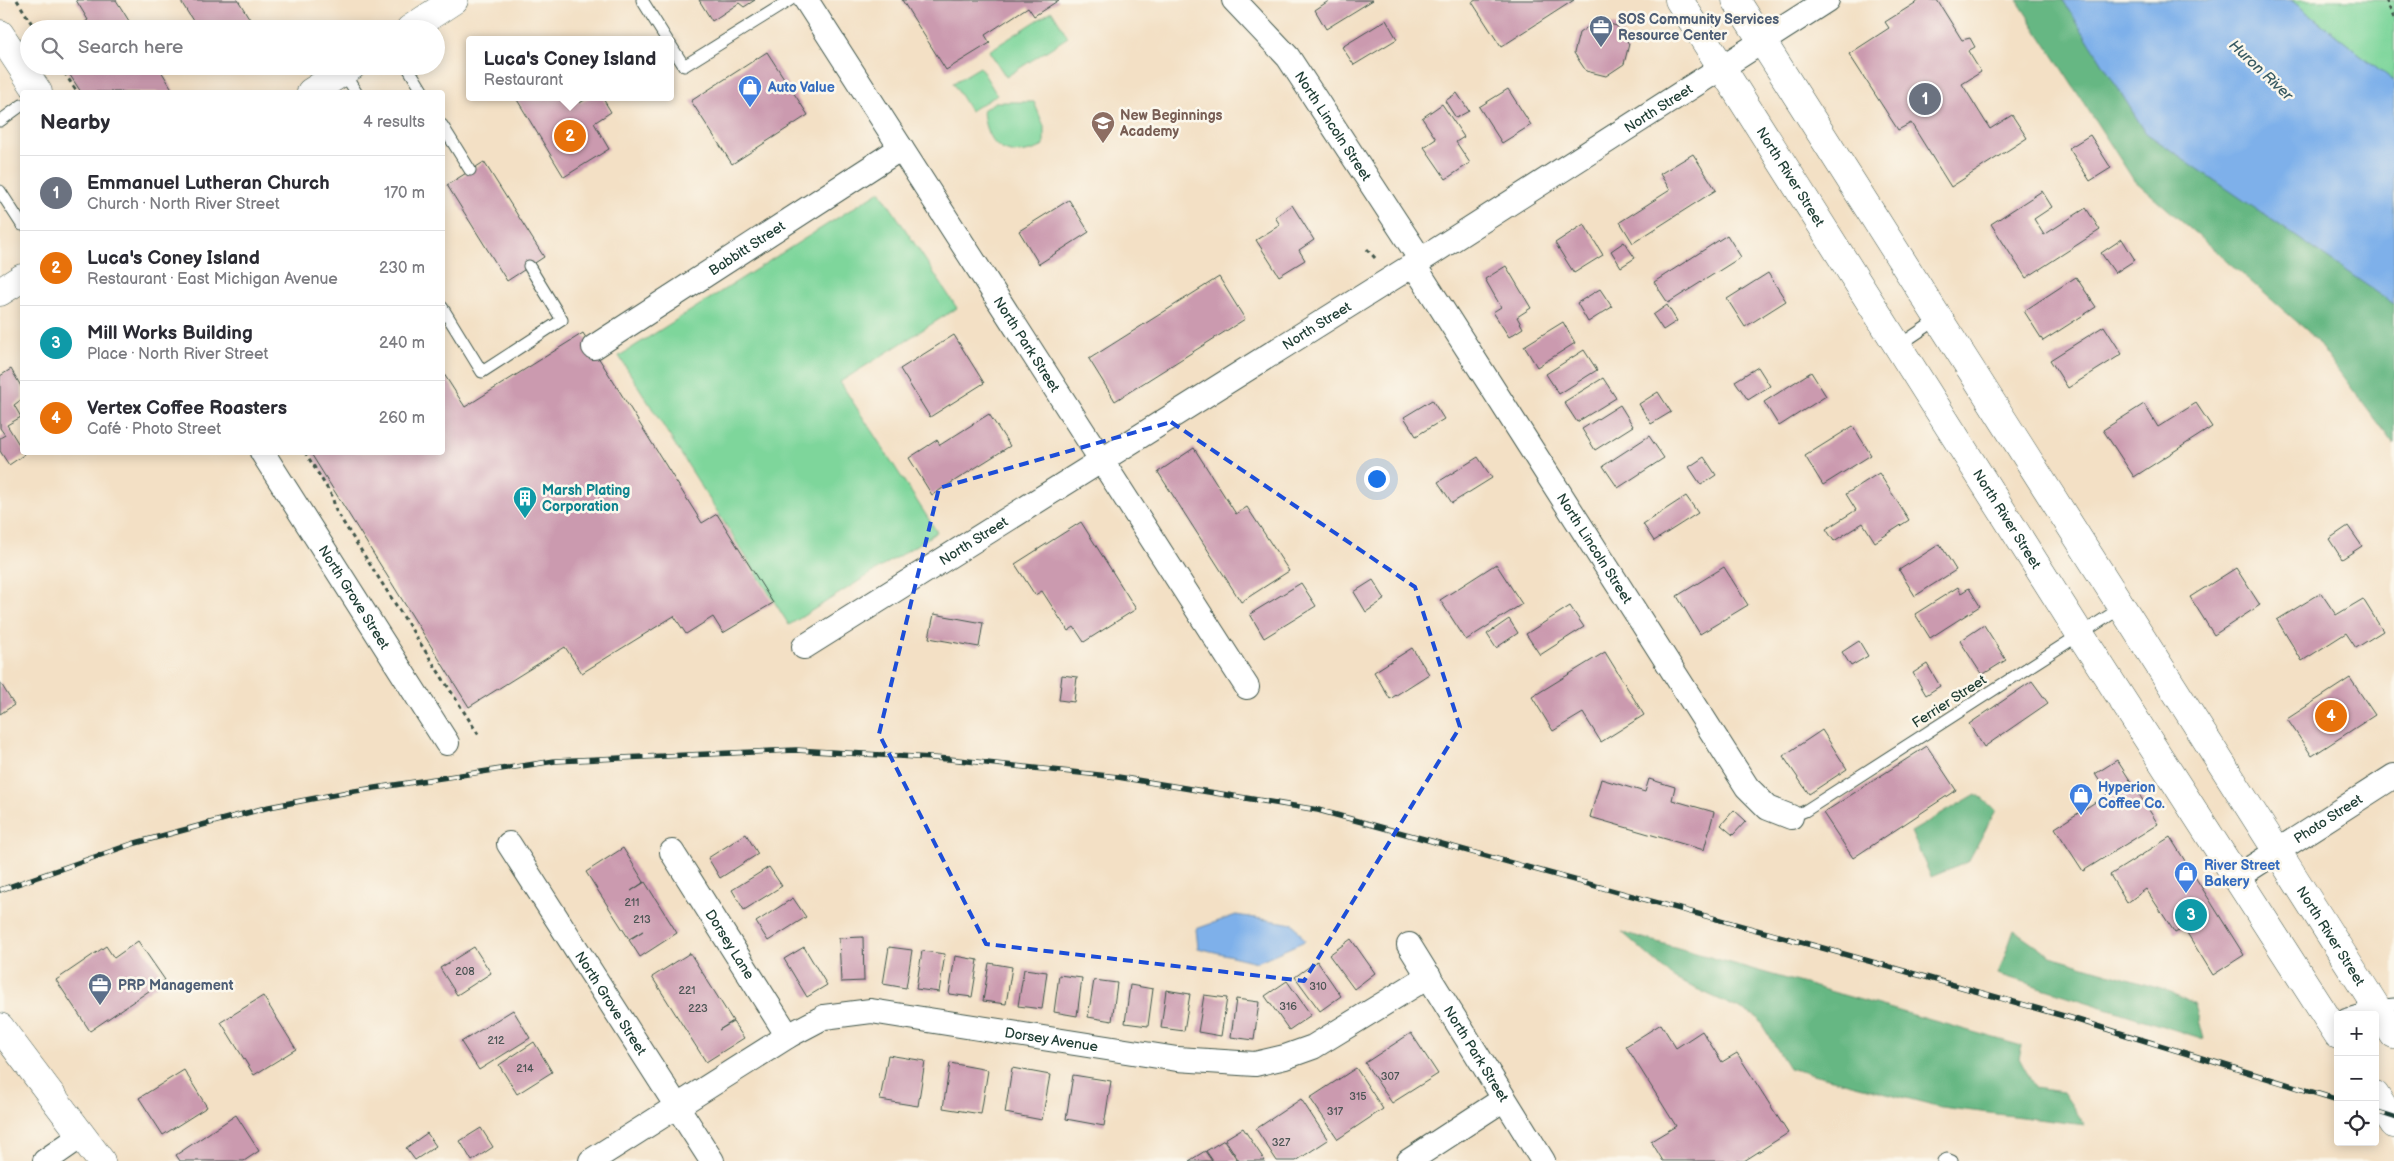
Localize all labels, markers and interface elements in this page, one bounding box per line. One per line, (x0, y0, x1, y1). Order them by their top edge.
place label: SOS Community Services Resource Center (1618, 11, 1779, 44)
office icon: SOS Community Services Resource Center (1588, 14, 1614, 48)
search box (20, 20, 445, 75)
icon: search (38, 34, 66, 62)
text: Search here (78, 36, 183, 59)
popup (466, 36, 674, 101)
water label: Huron River (2225, 36, 2298, 106)
text: Luca's Coney Island (484, 48, 656, 71)
street label: North Lincoln Street (1291, 68, 1375, 185)
text: Restaurant (484, 71, 563, 90)
shop icon: Auto Value (737, 74, 763, 108)
place label: Auto Value (767, 79, 835, 96)
street label: North Street (1621, 80, 1696, 137)
pin: 1 (1909, 80, 1941, 118)
place label: New Beginnings Academy (1119, 107, 1223, 140)
text: Nearby (40, 110, 110, 135)
school or university icon: New Beginnings Academy (1090, 110, 1116, 144)
text: 4 results (363, 113, 425, 132)
pin: 2 (554, 117, 586, 155)
street label: North River Street (1753, 124, 1828, 230)
text: Emmanuel Lutheran Church (87, 172, 330, 195)
text: 1 (53, 184, 59, 203)
text: 170 m (384, 184, 425, 203)
text: Church · North River Street (87, 195, 280, 214)
street label: Babbitt Street (706, 217, 789, 279)
text: Luca's Coney Island (87, 247, 260, 270)
text: 2 (51, 259, 61, 278)
text: 230 m (379, 259, 425, 278)
text: Restaurant · East Michigan Avenue (87, 270, 338, 289)
street label: North Park Street (990, 294, 1064, 396)
street label: North Street (1279, 298, 1355, 354)
text: Mill Works Building (87, 322, 253, 345)
text: 3 (51, 334, 61, 353)
text: 240 m (379, 334, 425, 353)
text: Place · North River Street (87, 345, 268, 364)
text: Vertex Coffee Roasters (87, 397, 287, 420)
text: 4 (51, 409, 61, 428)
text: 260 m (379, 409, 425, 428)
text: Café · Photo Street (87, 420, 221, 439)
your location (1364, 466, 1390, 492)
street label: North River Street (1969, 466, 2045, 573)
place label: Marsh Plating Corporation (542, 482, 630, 515)
building icon: Marsh Plating Corporation (512, 485, 538, 519)
street label: North Lincoln Street (1553, 490, 1636, 607)
street label: North Street (936, 513, 1012, 569)
street label: North Grove Street (315, 542, 393, 653)
street label: Ferrier Street (1909, 671, 1990, 732)
pin: 4 (2315, 697, 2347, 735)
place label: Hyperion Coffee Co. (2098, 779, 2165, 812)
shop icon: Hyperion Coffee Co. (2068, 782, 2094, 816)
street label: Photo Street (2291, 790, 2366, 847)
place label: River Street Bakery (2204, 857, 2280, 890)
shop icon: River Street Bakery (2173, 860, 2199, 894)
street label: North River Street (2293, 883, 2369, 990)
house number: 211 (625, 896, 639, 909)
pin: 3 (2175, 896, 2207, 934)
street label: Dorsey Lane (701, 906, 758, 982)
house number: 213 (633, 913, 651, 926)
street label: North Grove Street (571, 948, 650, 1059)
house number: 208 (455, 965, 475, 978)
office icon: PRP Management (87, 972, 113, 1006)
place label: PRP Management (118, 977, 234, 994)
house number: 310 (1309, 980, 1327, 993)
house number: 221 (678, 984, 696, 997)
house number: 316 (1279, 1000, 1297, 1013)
house number: 223 (688, 1002, 708, 1015)
street label: North Park Street (1440, 1003, 1513, 1106)
map controls (2334, 1011, 2379, 1146)
button: + (2334, 1011, 2379, 1056)
street label: Dorsey Avenue (1003, 1024, 1099, 1056)
house number: 212 (487, 1034, 505, 1047)
button: − (2334, 1056, 2379, 1101)
house number: 214 (516, 1062, 534, 1075)
house number: 307 (1381, 1070, 1400, 1083)
house number: 315 (1349, 1090, 1367, 1103)
button: locate (2334, 1101, 2379, 1146)
house number: 317 (1327, 1105, 1344, 1118)
house number: 327 (1272, 1136, 1291, 1149)

